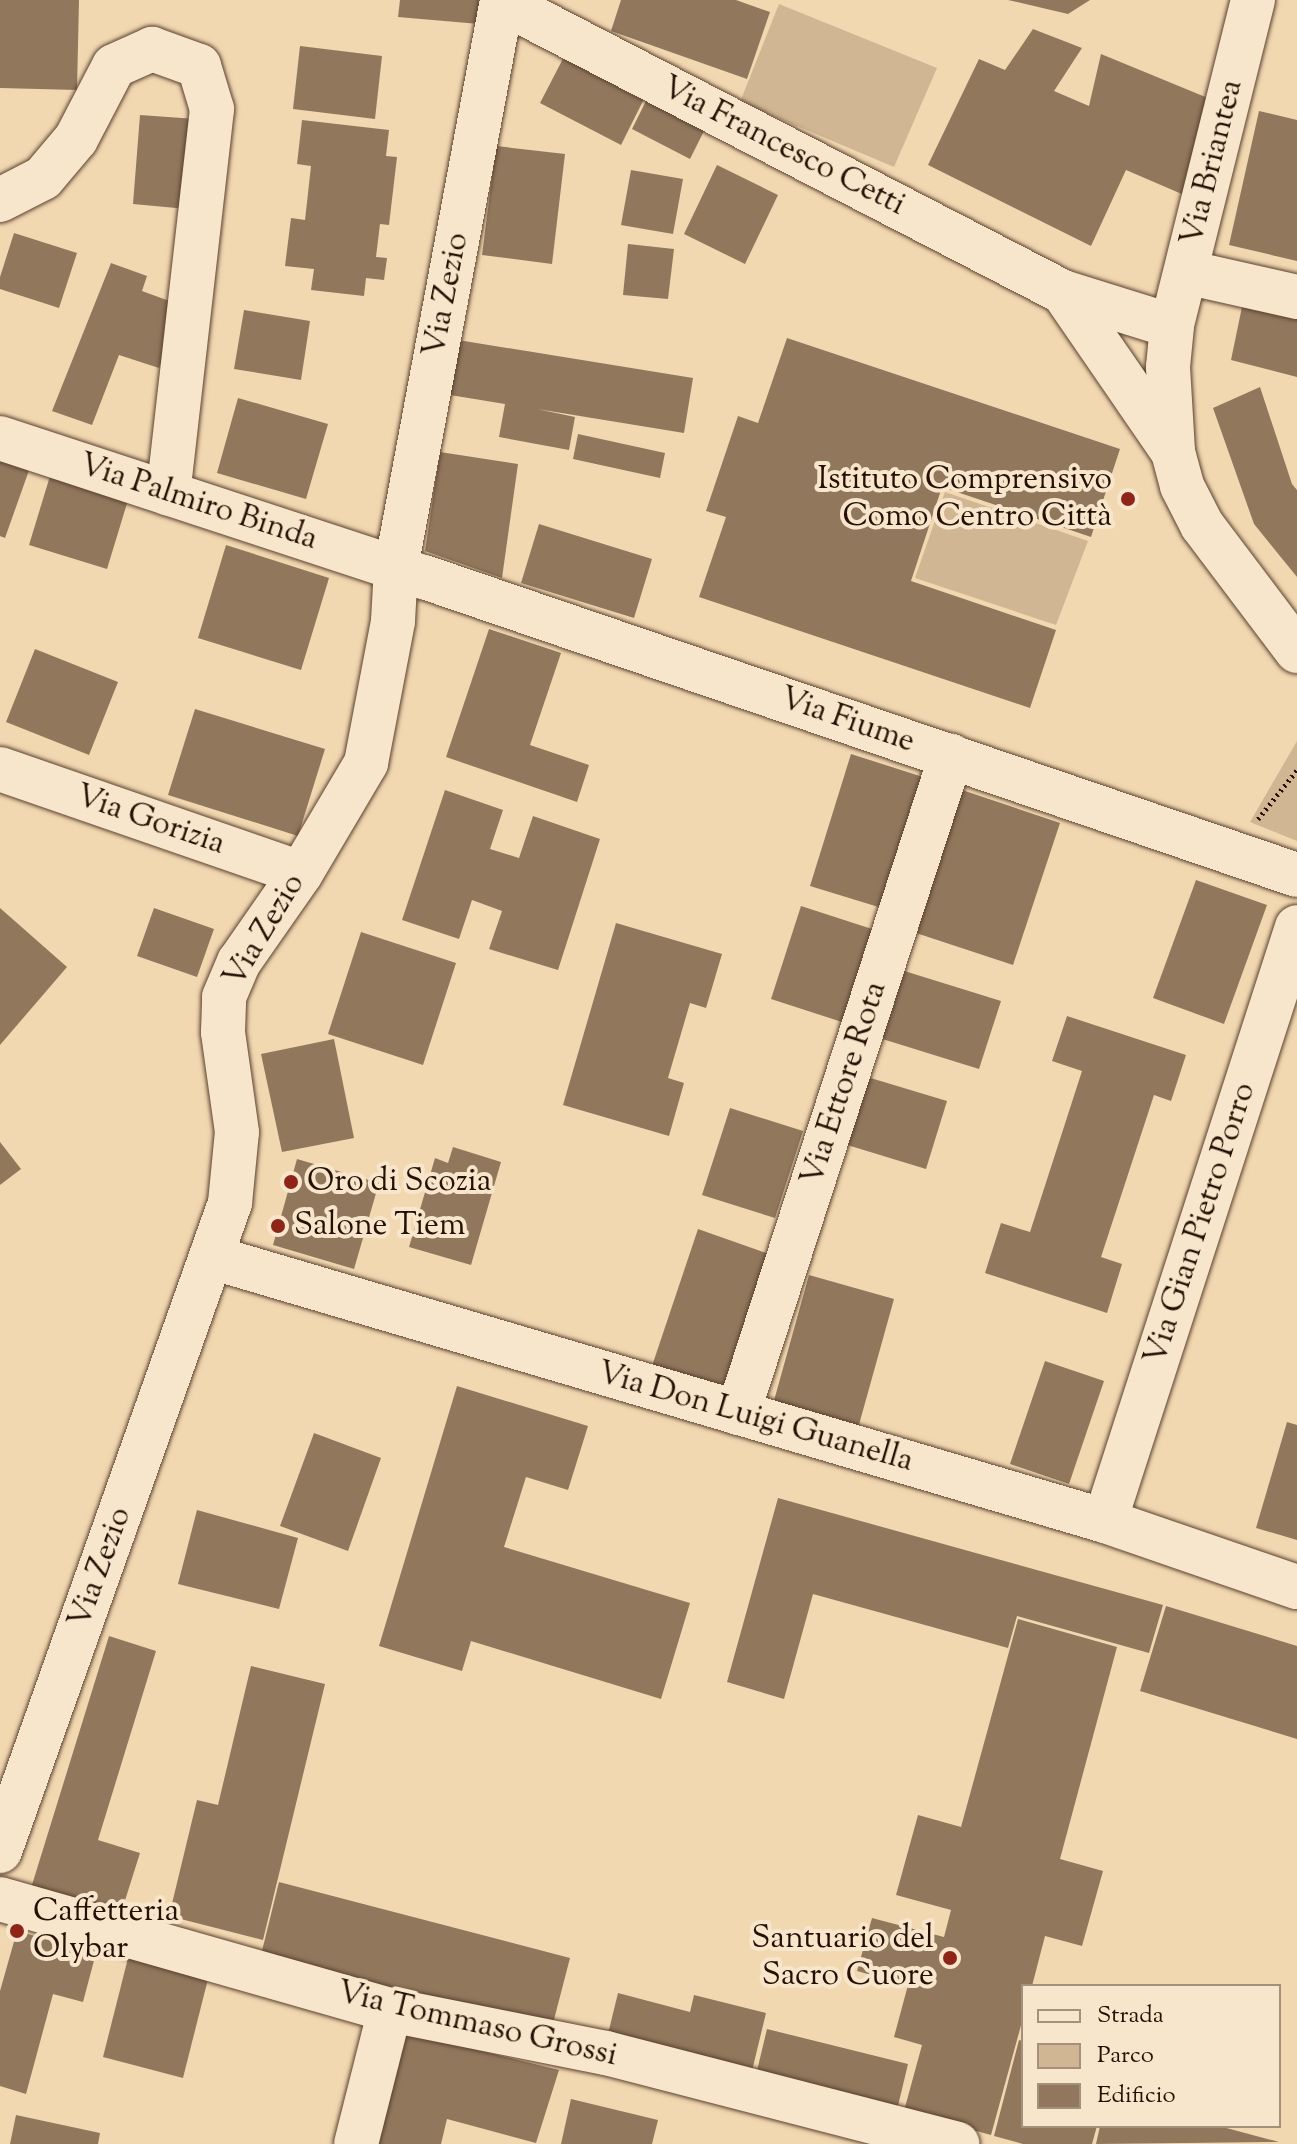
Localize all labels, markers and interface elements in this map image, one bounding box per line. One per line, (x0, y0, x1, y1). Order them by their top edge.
street label: Via Francesco Cetti (655, 69, 911, 225)
street label: Via Briantea (1174, 76, 1252, 250)
street label: Via Zezio (416, 229, 478, 361)
street label: Via Palmiro Binda (74, 446, 322, 560)
place label: Istituto Comprensivo Como Centro Città (817, 462, 1112, 537)
marker: Istituto Comprensivo Como Centro Città (1119, 490, 1137, 508)
street label: Via Fiume (774, 680, 920, 762)
street label: Via Gorizia (70, 778, 230, 864)
street label: Via Zezio (216, 867, 314, 995)
street label: Via Ettore Rota (794, 977, 896, 1191)
street label: Via Gian Pietro Porro (1137, 1078, 1265, 1370)
place label: Oro di Scozia (307, 1163, 492, 1201)
marker: Oro di Scozia (282, 1173, 300, 1191)
place label: Salone Tiem (294, 1207, 465, 1245)
marker: Salone Tiem (269, 1217, 287, 1235)
street label: Via Don Luigi Guanella (593, 1355, 917, 1481)
street label: Via Zezio (61, 1502, 141, 1634)
place label: Caffetteria Olybar (33, 1894, 179, 1969)
place label: Santuario del Sacro Cuore (751, 1921, 934, 1996)
marker: Caffetteria Olybar (8, 1922, 26, 1940)
marker: Santuario del Sacro Cuore (941, 1949, 959, 1967)
street label: Via Tommaso Grossi (333, 1974, 621, 2076)
legend (1021, 1984, 1281, 2128)
text: Strada (1097, 1999, 1164, 2033)
text: Parco (1097, 2039, 1154, 2073)
text: Edificio (1097, 2079, 1176, 2113)

